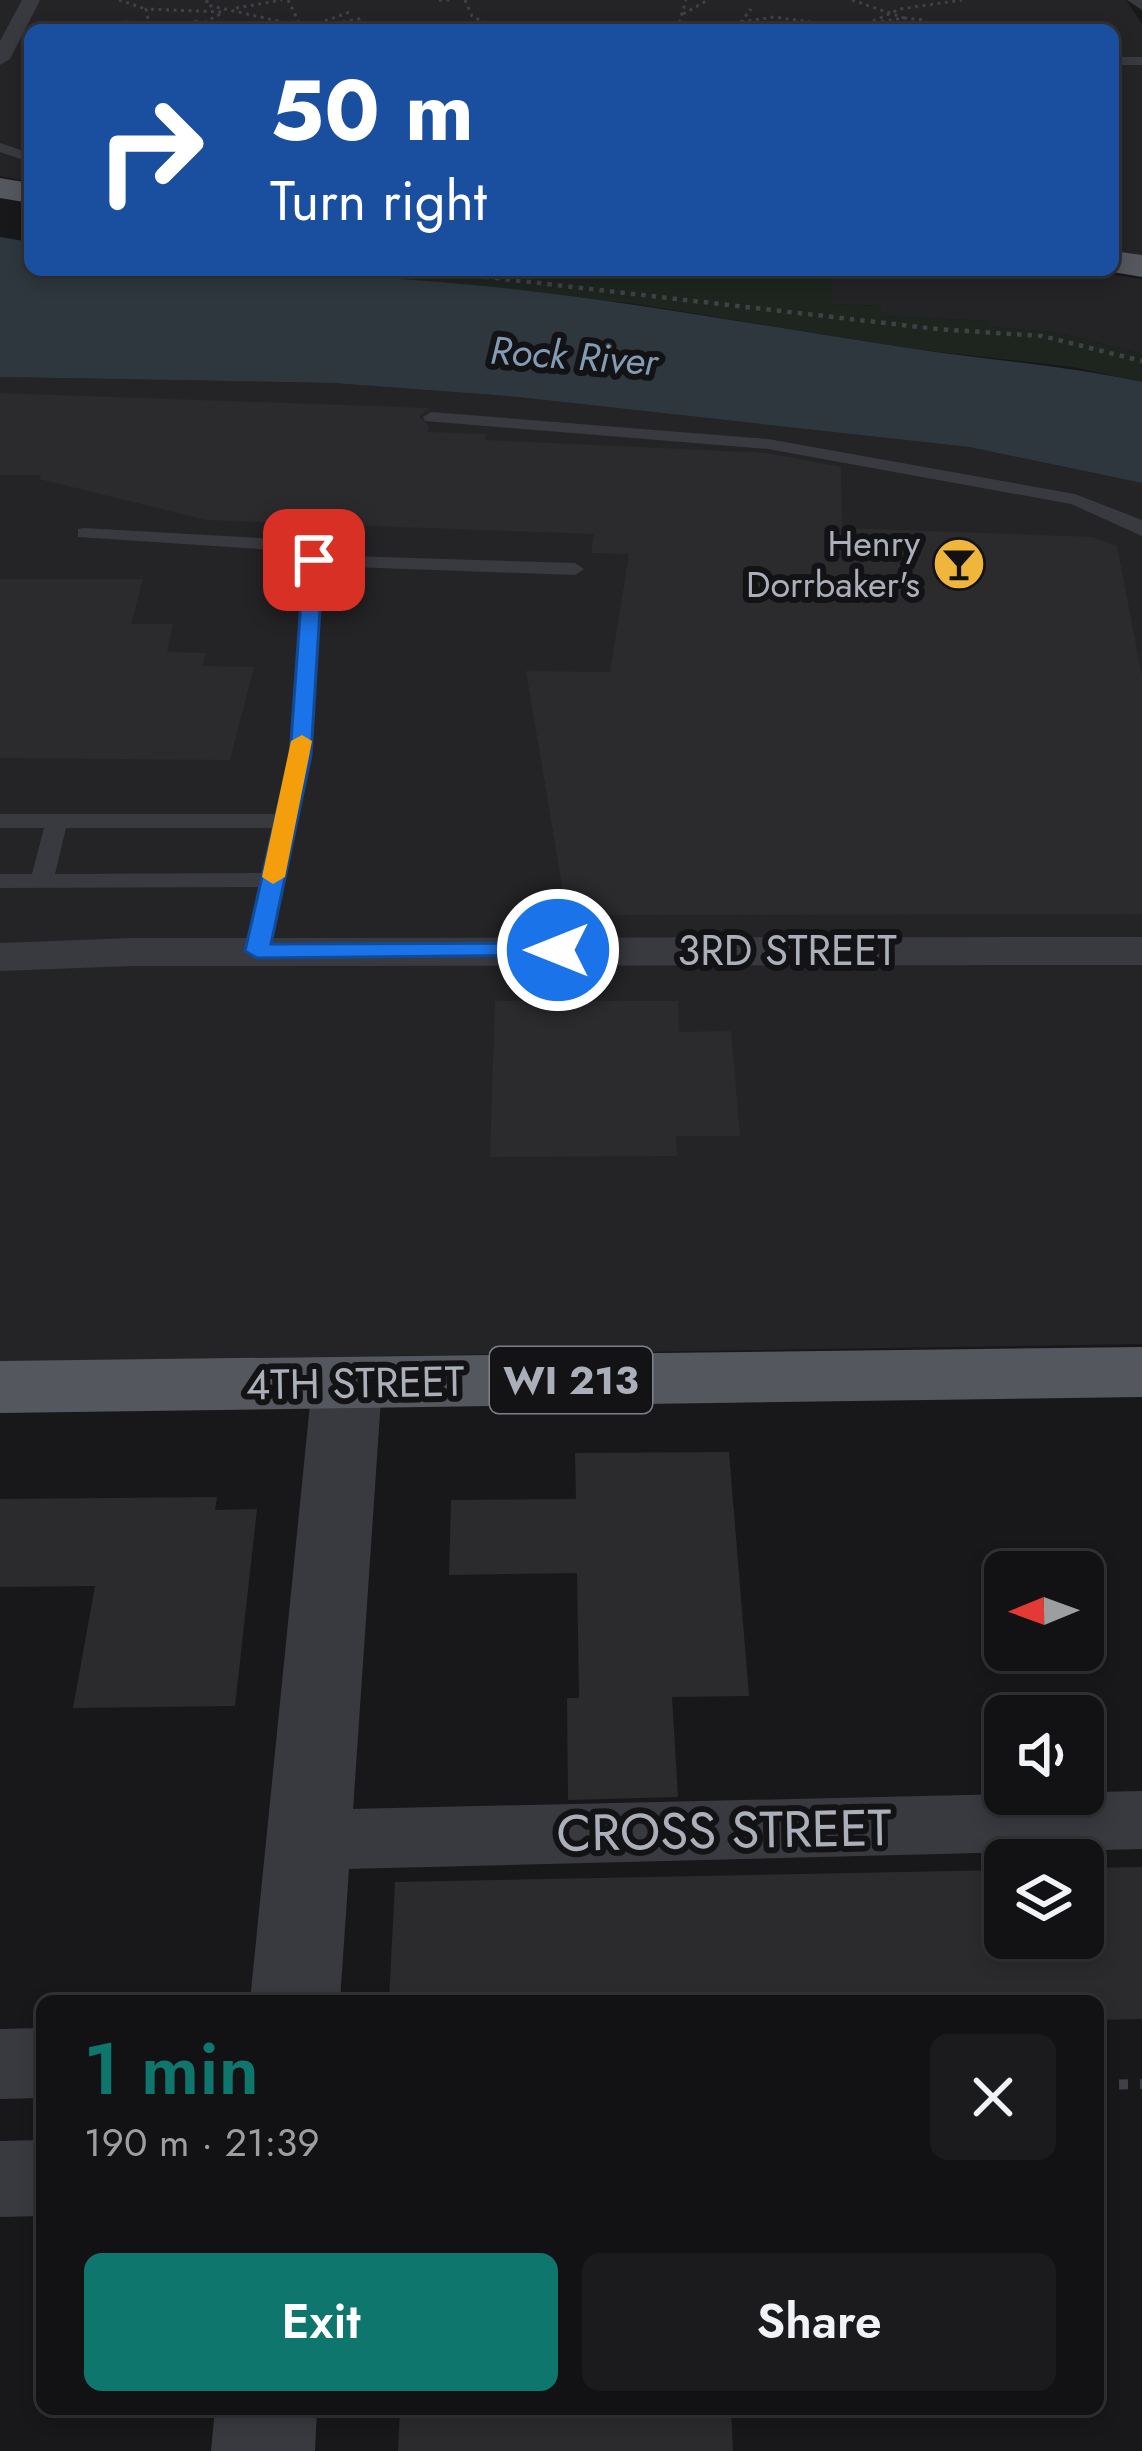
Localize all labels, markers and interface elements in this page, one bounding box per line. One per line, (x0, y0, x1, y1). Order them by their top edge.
text: 50 m (270, 50, 474, 172)
icon: right (72, 72, 228, 228)
text: Turn right (270, 162, 487, 240)
water label: Rock River (488, 322, 662, 390)
pin (263, 509, 365, 611)
place label: Henry Dorrbaker's (746, 517, 920, 610)
icon: arrive (281, 527, 347, 593)
bar icon: Henry Dorrbaker's (931, 536, 987, 592)
position arrow (495, 887, 621, 1013)
street label: 3RD STREET (677, 920, 897, 981)
road number: WI 213 (490, 1347, 652, 1413)
street label: 4TH STREET (245, 1351, 465, 1415)
north arrow (984, 1551, 1104, 1671)
map controls (984, 1551, 1104, 1959)
button: sound (984, 1695, 1104, 1815)
street label: CROSS STREET (556, 1790, 892, 1870)
button: layers (984, 1839, 1104, 1959)
text: 1 min (84, 2017, 259, 2121)
button: close (930, 2034, 1056, 2160)
text: 190 m · 21:39 (84, 2114, 320, 2171)
button: Exit (84, 2253, 558, 2391)
button: Share (582, 2253, 1056, 2391)

